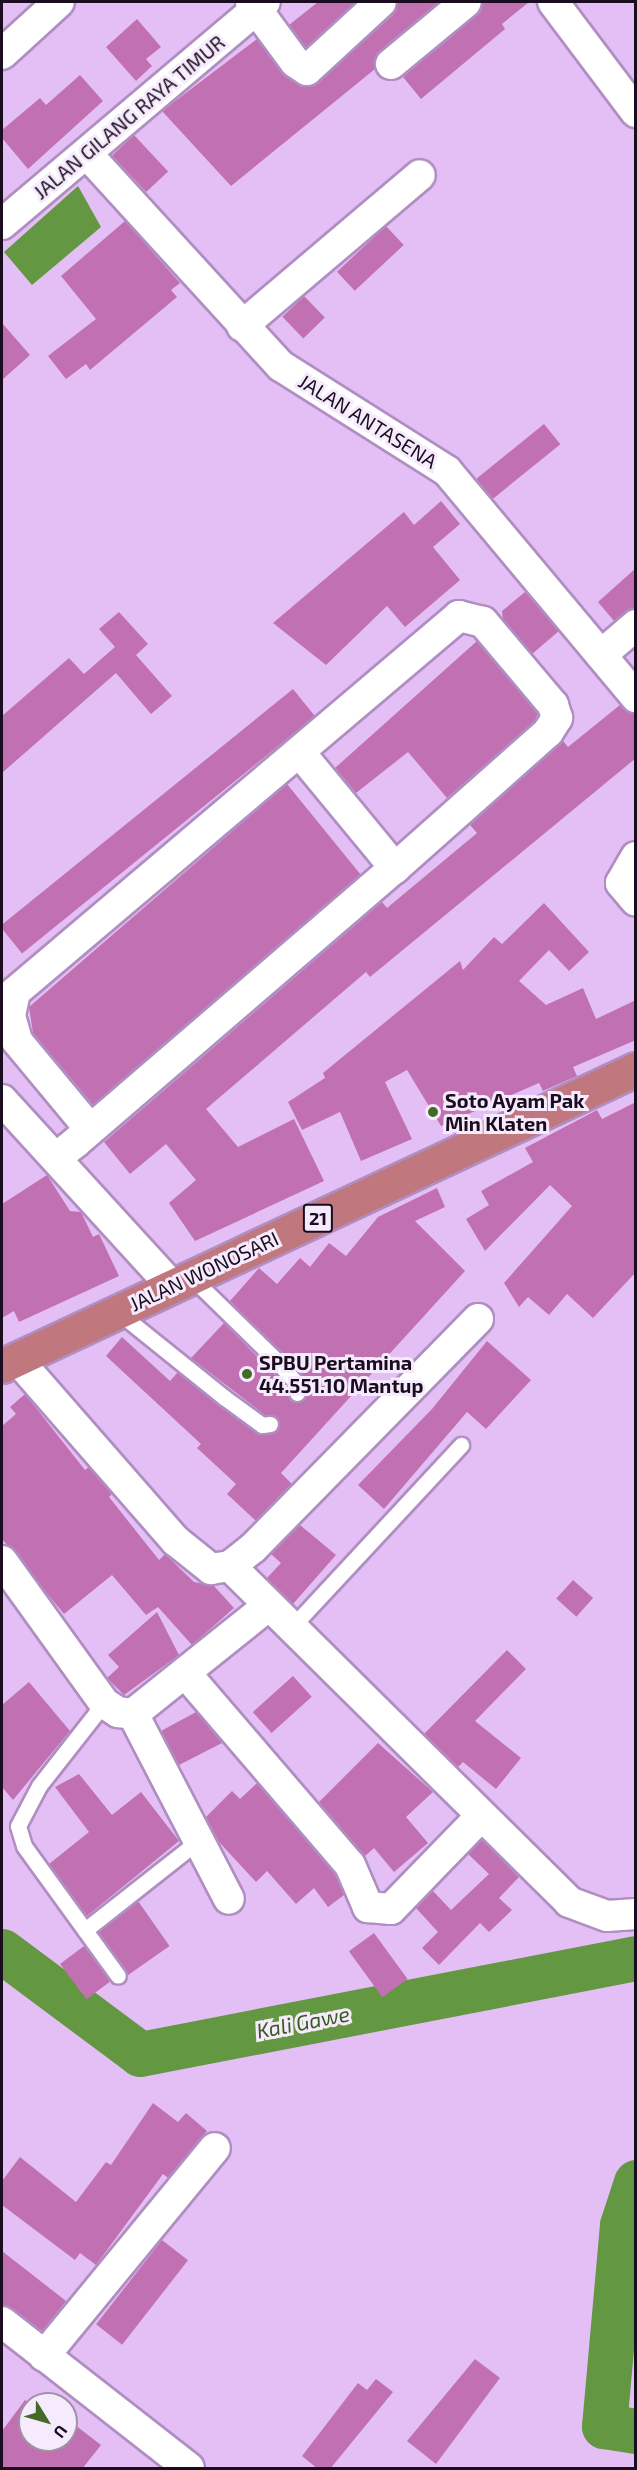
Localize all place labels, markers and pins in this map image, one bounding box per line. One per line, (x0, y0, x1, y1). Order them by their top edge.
place label: Soto Ayam Pak Min Klaten (445, 1088, 585, 1135)
marker: Soto Ayam Pak Min Klaten (426, 1105, 440, 1119)
place label: SPBU Pertamina 44.551.10 Mantup (259, 1350, 423, 1397)
marker: SPBU Pertamina 44.551.10 Mantup (240, 1367, 254, 1381)

